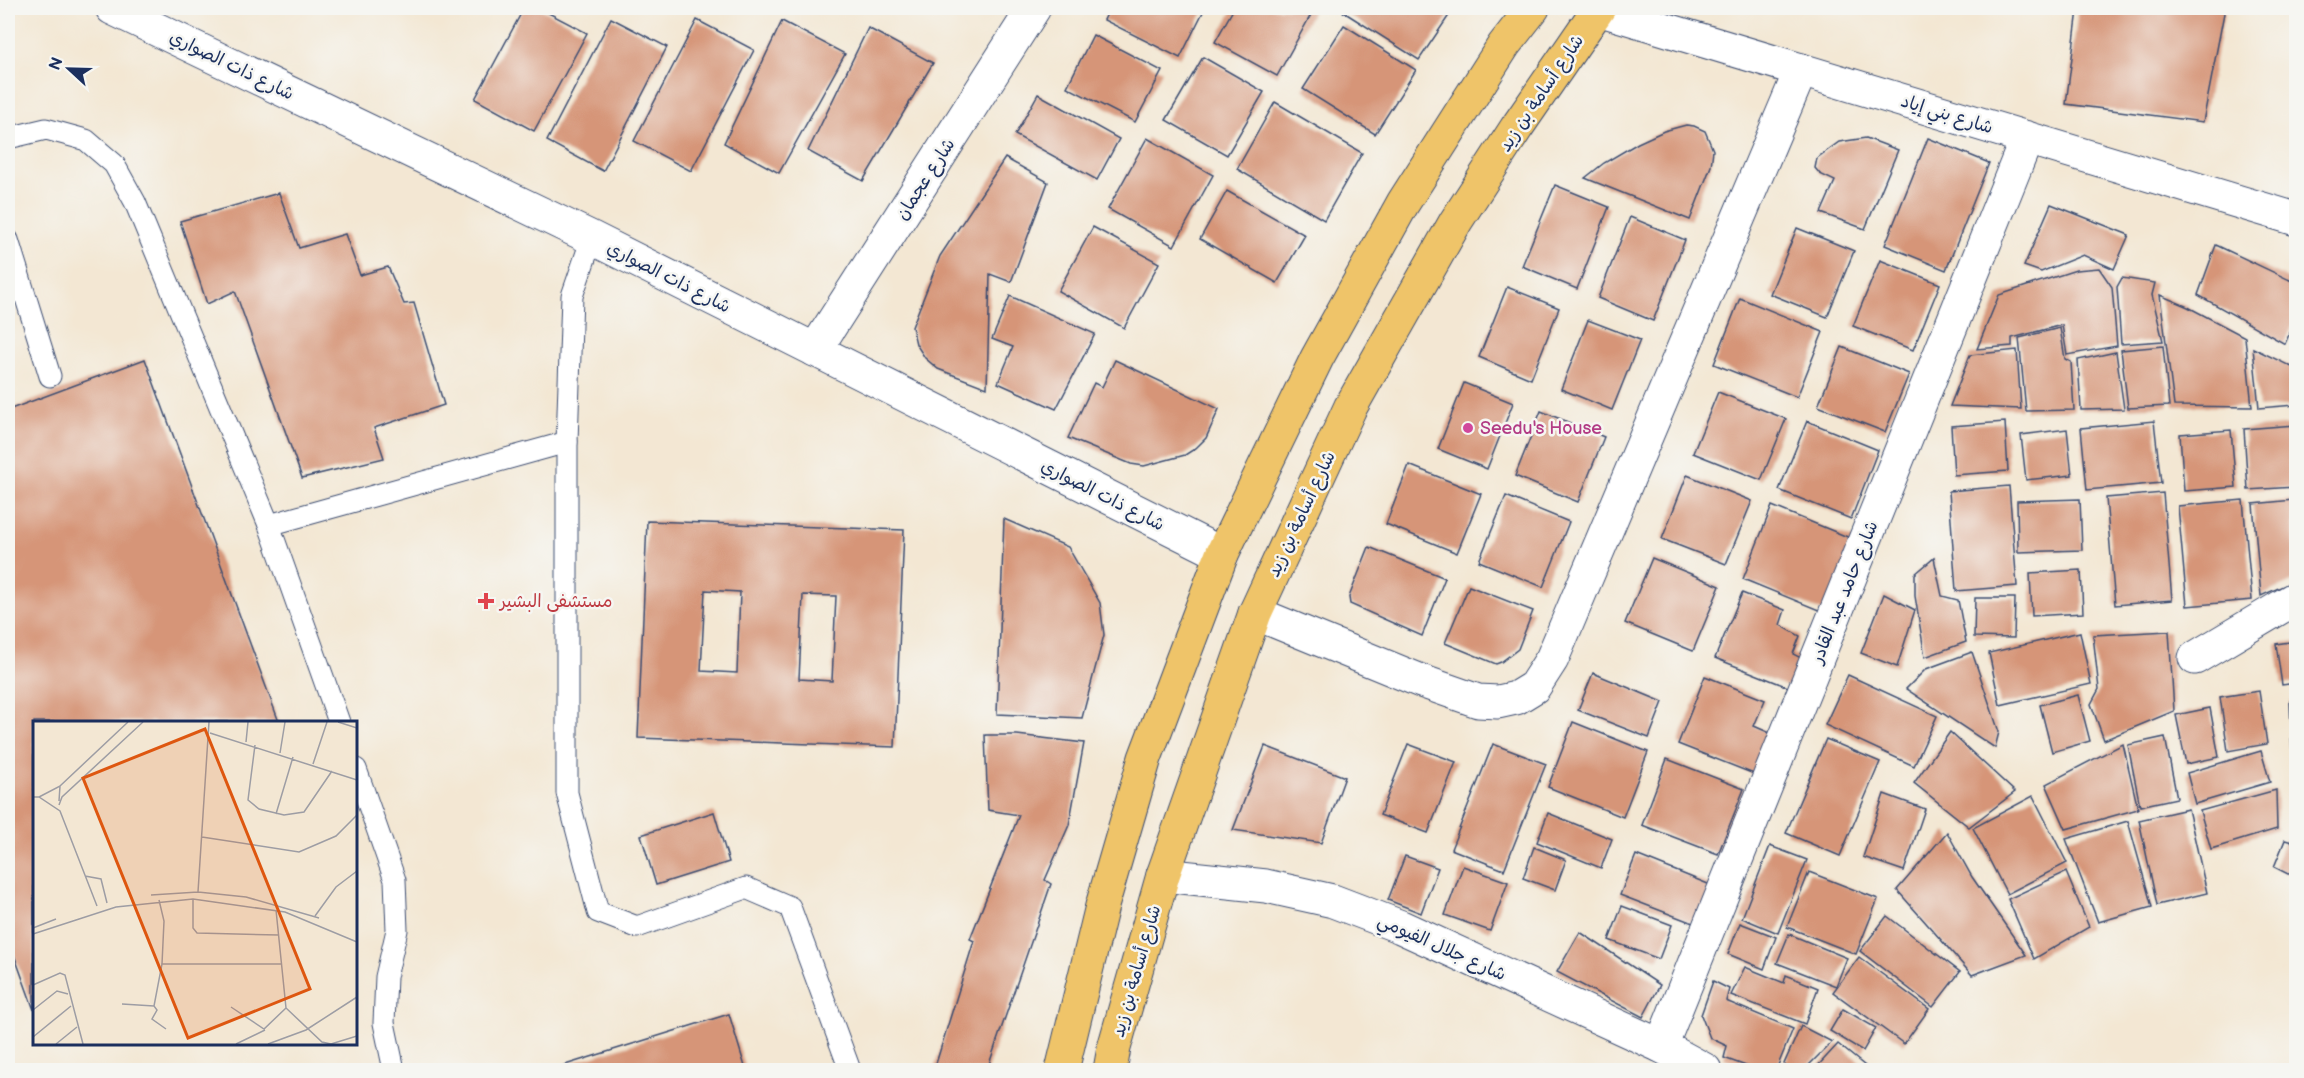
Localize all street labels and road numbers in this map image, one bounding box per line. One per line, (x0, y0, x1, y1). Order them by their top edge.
street label: شارع ذات الصواري (165, 26, 297, 106)
street label: شارع أسامة بن زيد (1495, 31, 1589, 156)
street label: شارع بني إياد (1897, 90, 1996, 143)
street label: شارع عجمان (891, 135, 960, 225)
street label: شارع ذات الصواري (603, 237, 734, 319)
street label: شارع أسامة بن زيد (1263, 448, 1341, 581)
street label: شارع ذات الصواري (1037, 455, 1168, 537)
street label: شارع حامد عبد القادر (1806, 518, 1884, 669)
street label: شارع أسامة بن زيد (1108, 903, 1166, 1040)
street label: شارع جلال الفيومي (1372, 910, 1509, 990)

